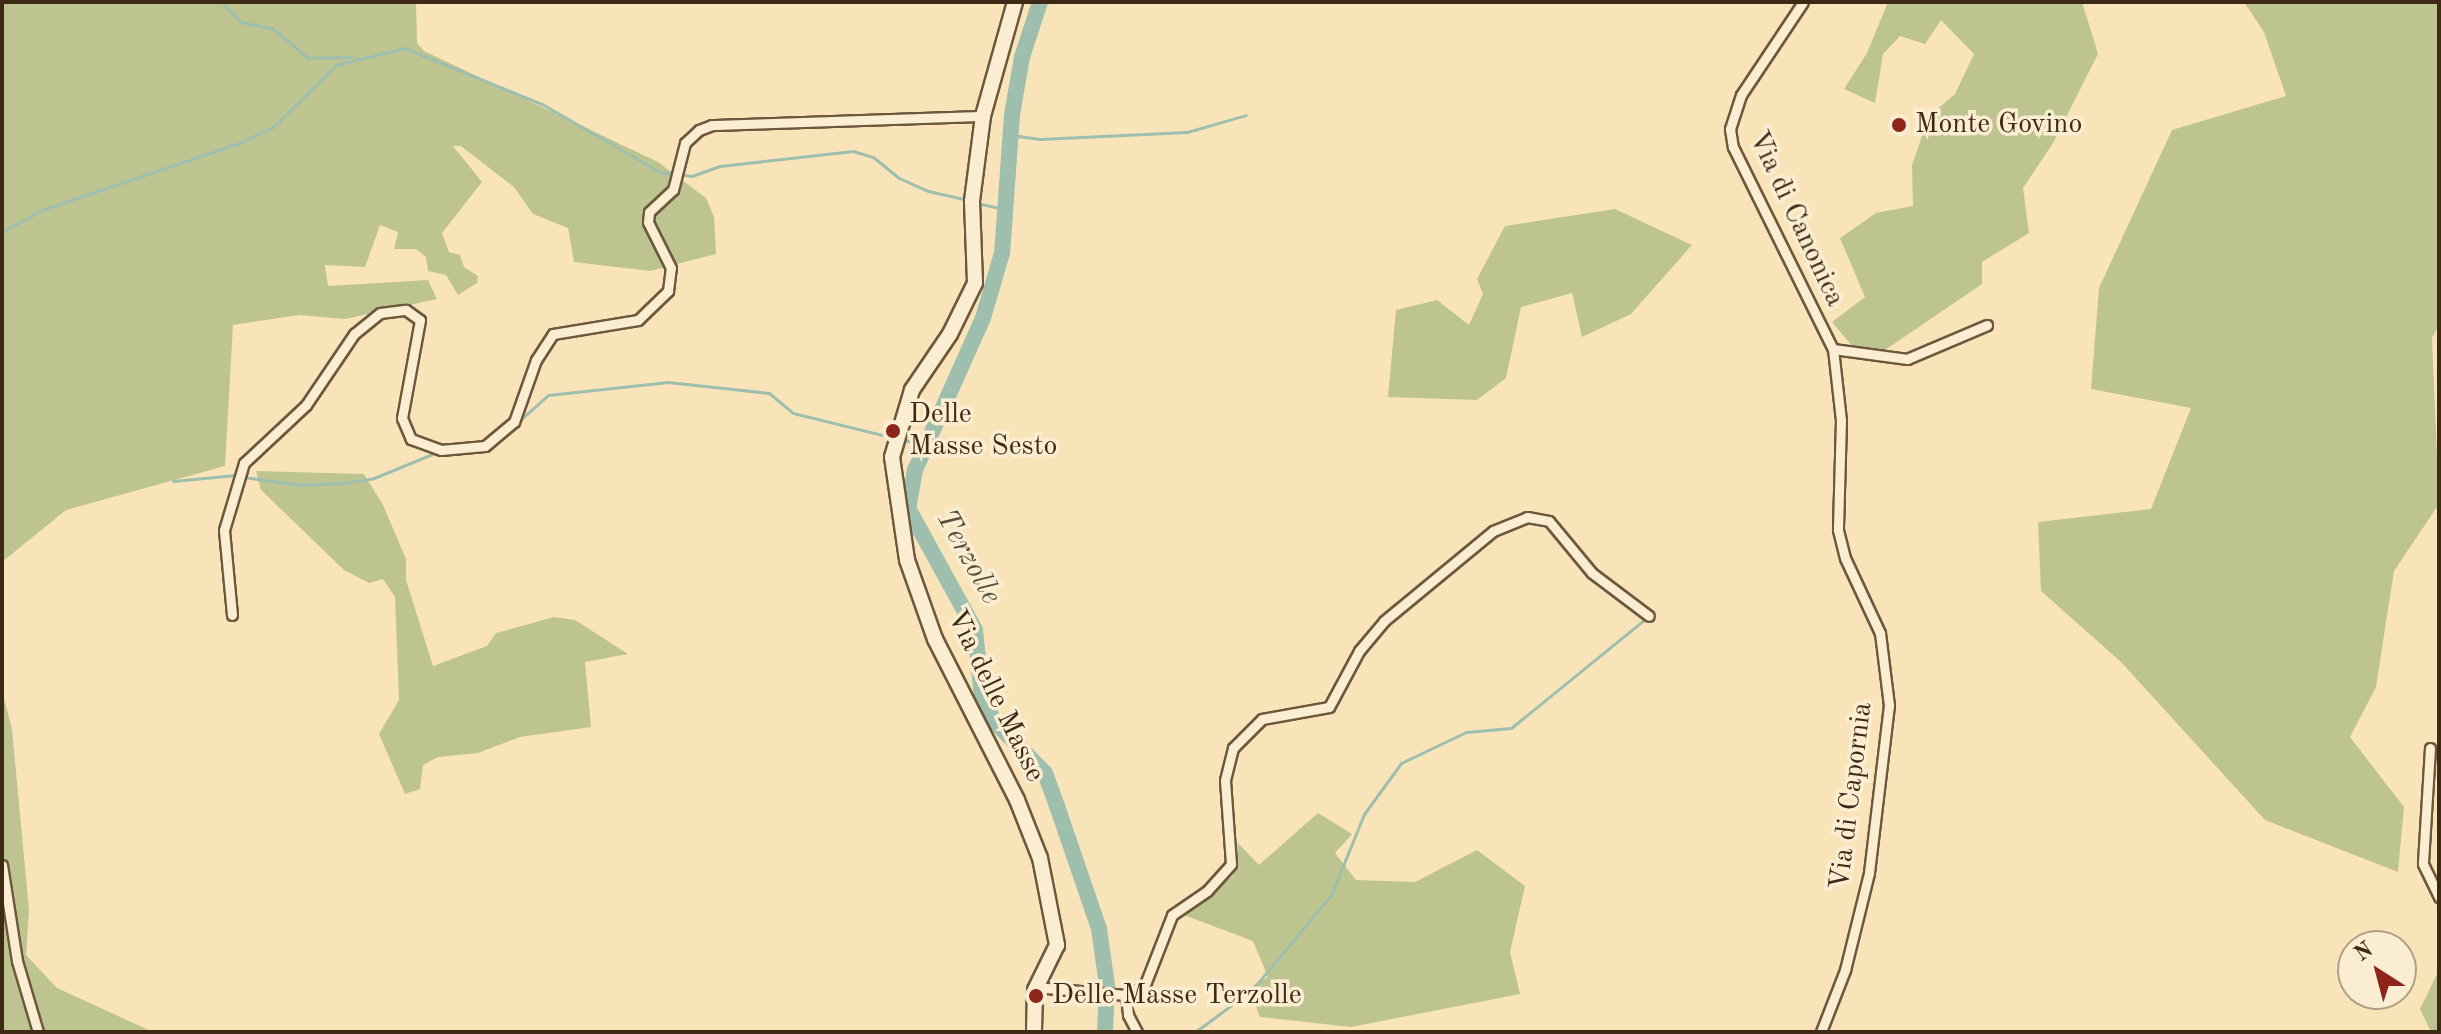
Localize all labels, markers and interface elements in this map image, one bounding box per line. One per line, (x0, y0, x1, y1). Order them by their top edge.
place label: Monte Govino (1915, 108, 2082, 142)
marker: Monte Govino (1890, 116, 1908, 134)
street label: Via di Canonica (1741, 126, 1851, 312)
place label: Delle Masse Sesto (909, 398, 1057, 464)
marker: Delle Masse Sesto (884, 422, 902, 440)
water label: Terzolle (927, 503, 1009, 611)
street label: Via delle Masse (939, 604, 1051, 788)
street label: Via di Capornia (1824, 700, 1880, 892)
north arrow (2337, 930, 2417, 1010)
text: N (2351, 938, 2377, 966)
place label: Delle Masse Terzolle (1052, 979, 1302, 1013)
marker: Delle Masse Terzolle (1027, 987, 1045, 1005)

